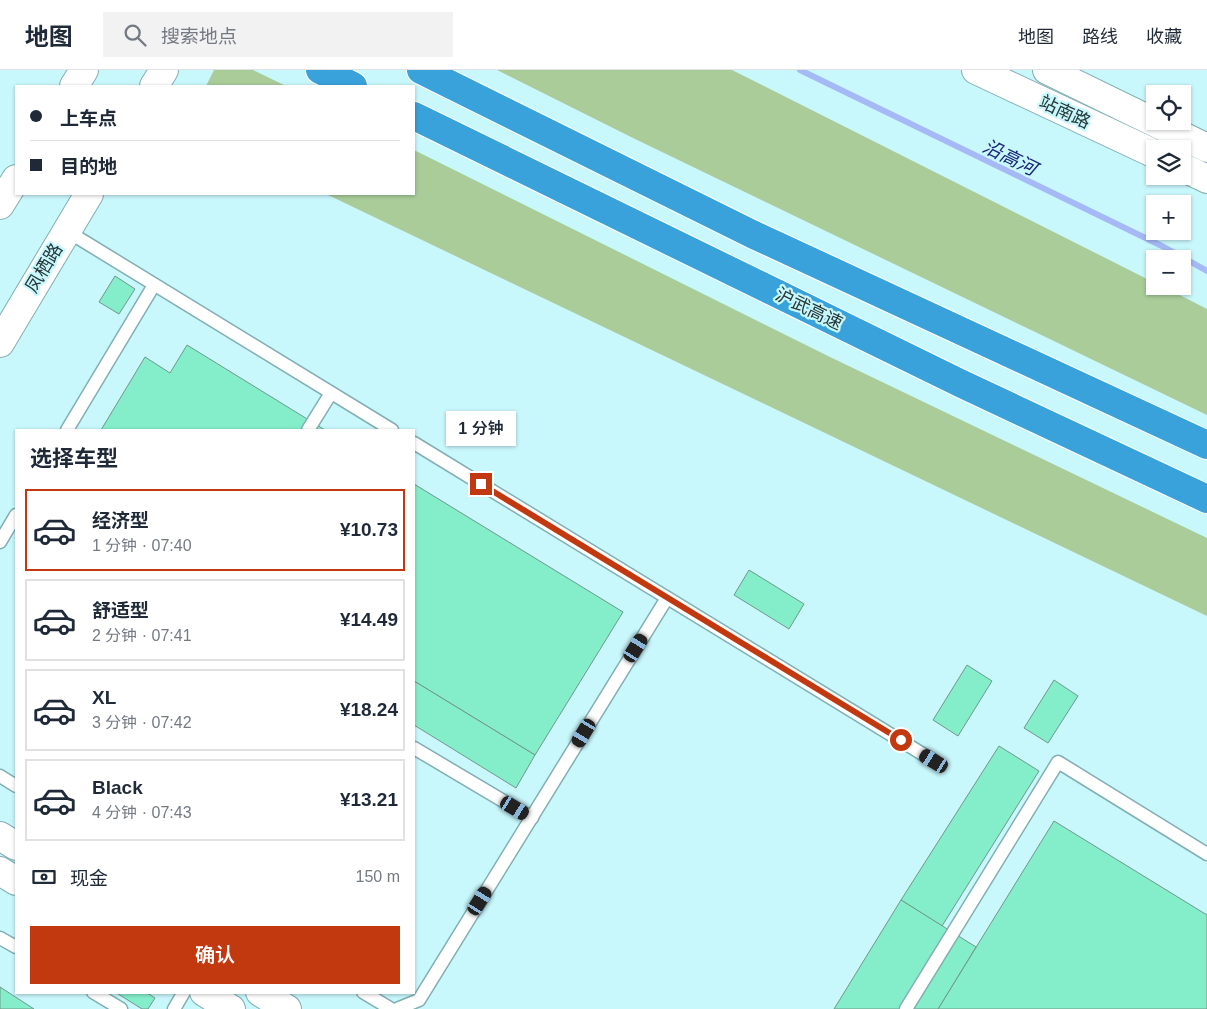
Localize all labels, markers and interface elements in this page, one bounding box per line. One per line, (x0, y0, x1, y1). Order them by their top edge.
search box (103, 12, 453, 57)
icon: search (121, 21, 149, 49)
text: 地图 (25, 23, 73, 50)
text: 搜索地点 (161, 26, 237, 47)
text: 地图 (1018, 27, 1054, 47)
text: 路线 (1082, 27, 1118, 47)
text: 收藏 (1146, 27, 1182, 47)
map controls (1146, 85, 1191, 295)
button: locate (1146, 85, 1191, 130)
street label: 站南路 (1036, 92, 1094, 132)
text: 上车点 (60, 108, 117, 129)
water label: 沿高河 (980, 136, 1044, 181)
button: layers (1146, 140, 1191, 185)
text: 目的地 (60, 156, 117, 177)
button: + (1146, 195, 1191, 240)
street label: 凤栖路 (22, 240, 66, 296)
button: − (1146, 250, 1191, 295)
street label: 沪武高速 (772, 284, 846, 334)
callout: 1 分钟 (446, 412, 516, 446)
text: 1 分钟 (458, 420, 504, 437)
text: 选择车型 (30, 446, 118, 471)
route end (470, 473, 492, 495)
icon: car (32, 508, 77, 553)
text: 经济型 (92, 510, 149, 531)
text: ¥10.73 (340, 519, 398, 540)
text: 1 分钟 · 07:40 (92, 537, 192, 554)
icon: car (32, 598, 77, 643)
text: 舒适型 (92, 600, 149, 621)
text: ¥14.49 (340, 609, 398, 630)
text: 2 分钟 · 07:41 (92, 627, 192, 644)
car (621, 631, 650, 665)
text: XL (92, 687, 116, 708)
icon: car (32, 688, 77, 733)
text: ¥18.24 (340, 699, 398, 720)
text: 3 分钟 · 07:42 (92, 714, 192, 731)
car (569, 716, 598, 750)
route start (890, 729, 912, 751)
car (917, 747, 950, 775)
text: Black (92, 777, 143, 798)
icon: car (32, 778, 77, 823)
text: ¥13.21 (340, 789, 398, 810)
car (498, 794, 531, 822)
text: 4 分钟 · 07:43 (92, 804, 192, 821)
icon: cash (30, 863, 58, 891)
text: 现金 (70, 868, 108, 889)
text: 150 m (356, 868, 400, 885)
car (465, 884, 494, 918)
button: 确认 (30, 926, 400, 984)

